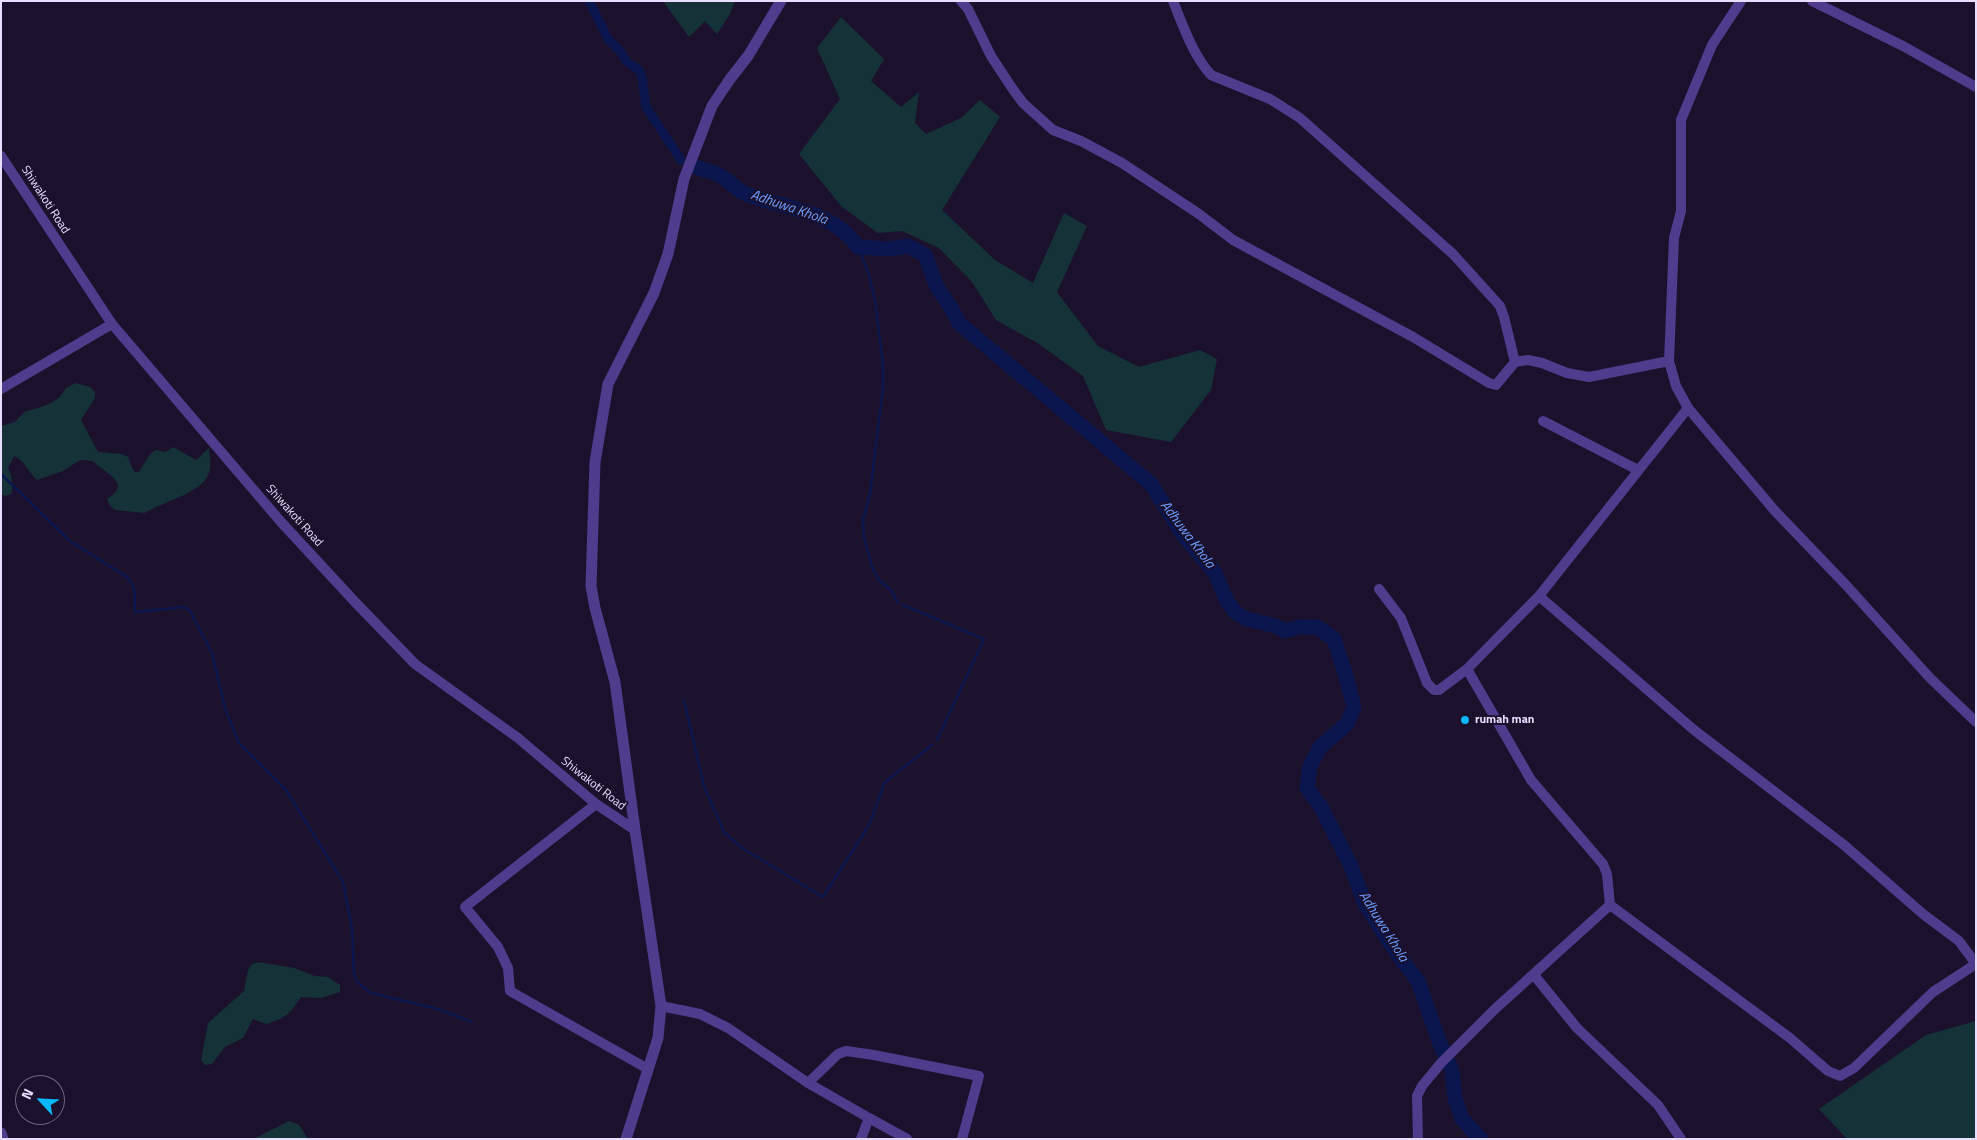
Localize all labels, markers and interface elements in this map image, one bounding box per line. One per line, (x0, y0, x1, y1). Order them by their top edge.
street label: Shiwakoti Road (18, 163, 72, 237)
water label: Adhuwa Khola (748, 187, 830, 229)
street label: Shiwakoti Road (263, 482, 325, 550)
water label: Adhuwa Khola (1156, 498, 1218, 572)
place label: rumah man (1475, 713, 1534, 727)
marker: rumah man (1459, 714, 1471, 726)
street label: Shiwakoti Road (558, 754, 628, 814)
water label: Adhuwa Khola (1355, 889, 1411, 965)
north arrow (15, 1075, 65, 1125)
text: N (15, 1085, 38, 1103)

